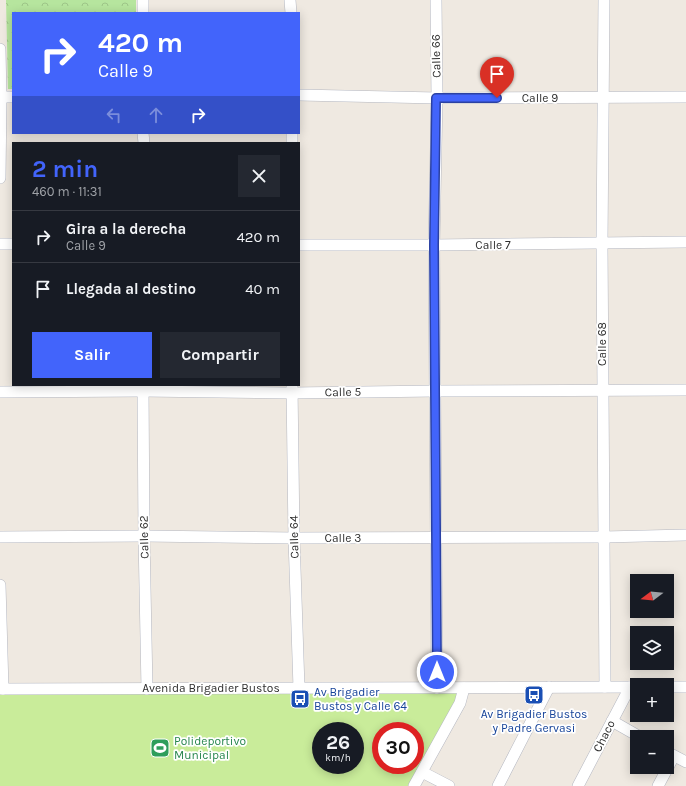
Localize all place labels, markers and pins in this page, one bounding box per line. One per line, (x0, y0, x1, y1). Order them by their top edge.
pin (480, 57, 514, 98)
bus stop icon: Av Brigadier Bustos y Padre Gervasi (523, 684, 545, 706)
place label: Av Brigadier Bustos y Calle 64 (314, 685, 407, 713)
bus stop icon: Av Brigadier Bustos y Calle 64 (289, 688, 311, 710)
place label: Av Brigadier Bustos y Padre Gervasi (481, 707, 587, 735)
place label: Polideportivo Municipal (174, 734, 246, 762)
sports icon: Polideportivo Municipal (149, 737, 171, 759)

